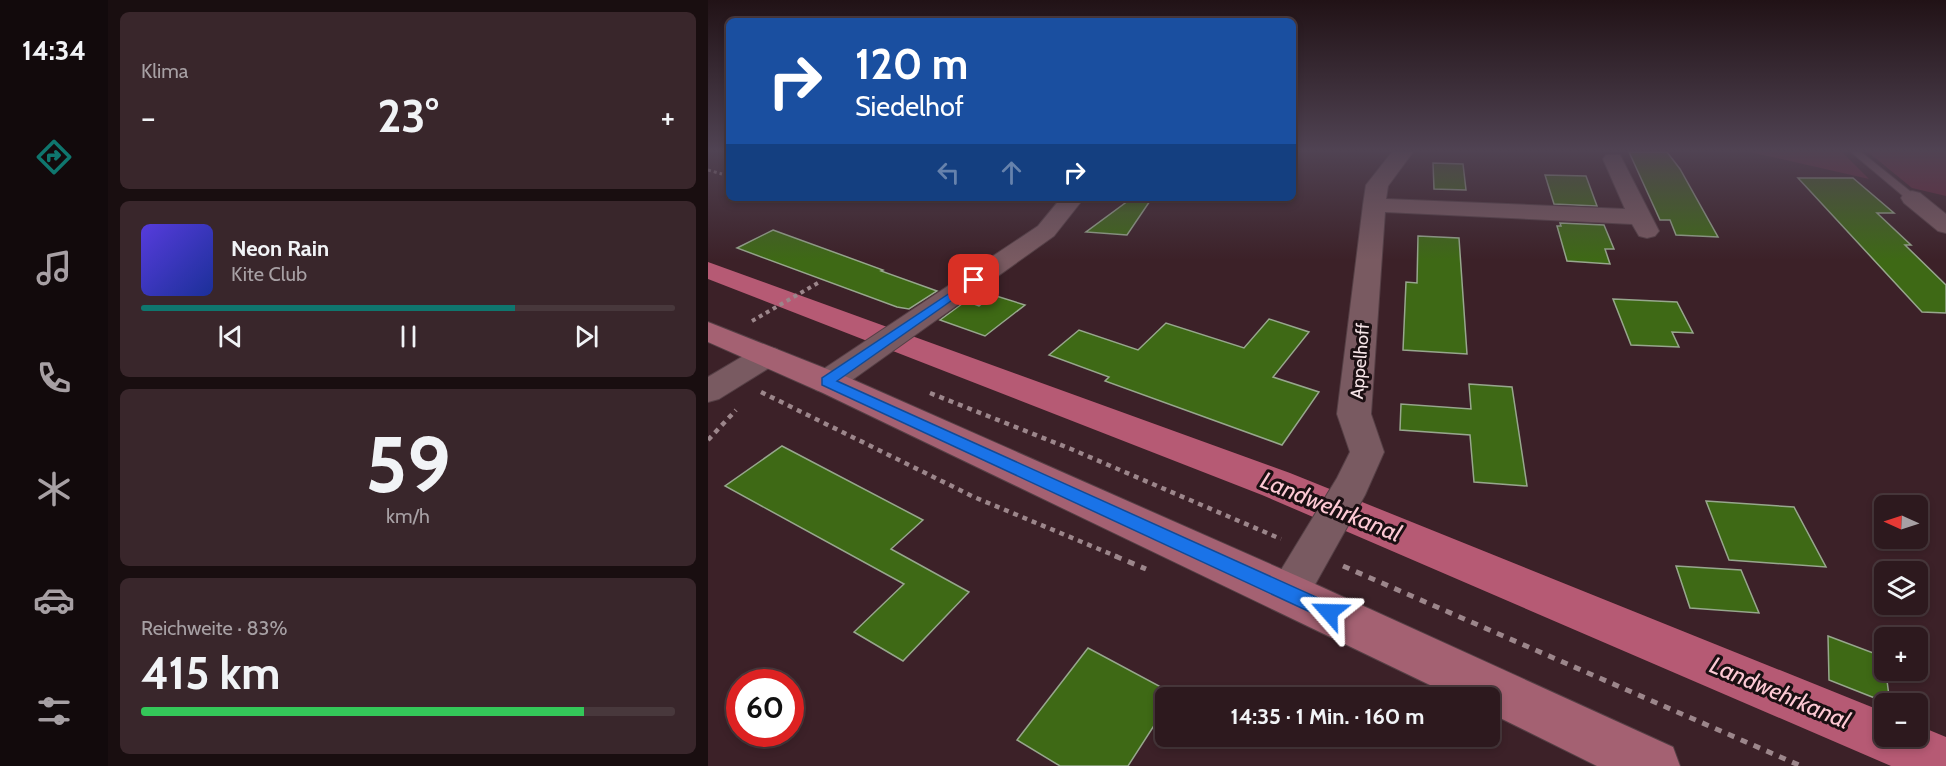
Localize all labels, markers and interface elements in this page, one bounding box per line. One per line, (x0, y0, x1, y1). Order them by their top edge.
text: 14:34 (22, 34, 86, 67)
text: 120 m (855, 38, 968, 90)
icon: right (756, 42, 834, 120)
text: Klima (141, 59, 188, 83)
text: 23° (377, 89, 439, 143)
text: Siedelhof (855, 90, 964, 123)
text: − (141, 97, 156, 137)
text: + (660, 97, 675, 137)
icon: directions (33, 136, 75, 178)
icon: left (932, 156, 965, 189)
icon: ahead (995, 156, 1028, 189)
icon: right (1058, 156, 1091, 189)
text: Neon Rain (231, 235, 329, 262)
icon: music (33, 247, 75, 289)
pin (948, 254, 999, 305)
text: Kite Club (231, 262, 307, 286)
icon: arrive (957, 263, 990, 296)
icon: previous (214, 320, 247, 353)
icon: pause (392, 320, 425, 353)
icon: next (570, 320, 603, 353)
street label: Appelhoff (1346, 322, 1374, 400)
icon: phone (33, 357, 75, 399)
text: 59 (365, 417, 451, 512)
water label: Landwehrkanal (1256, 465, 1406, 548)
icon: climate (33, 468, 75, 510)
north arrow (1874, 495, 1928, 549)
map controls (1874, 495, 1928, 747)
text: km/h (386, 504, 430, 528)
button: layers (1874, 561, 1928, 615)
icon: car (33, 579, 75, 621)
position arrow (1297, 580, 1361, 644)
text: Reichweite · 83% (141, 616, 287, 640)
button: + (1874, 627, 1928, 681)
text: 415 km (141, 646, 280, 700)
water label: Landwehrkanal (1706, 650, 1855, 735)
speed limit sign: 60 (726, 669, 804, 747)
icon: filters (33, 690, 75, 732)
button: − (1874, 693, 1928, 747)
text: 14:35 · 1 Min. · 160 m (1231, 703, 1424, 730)

